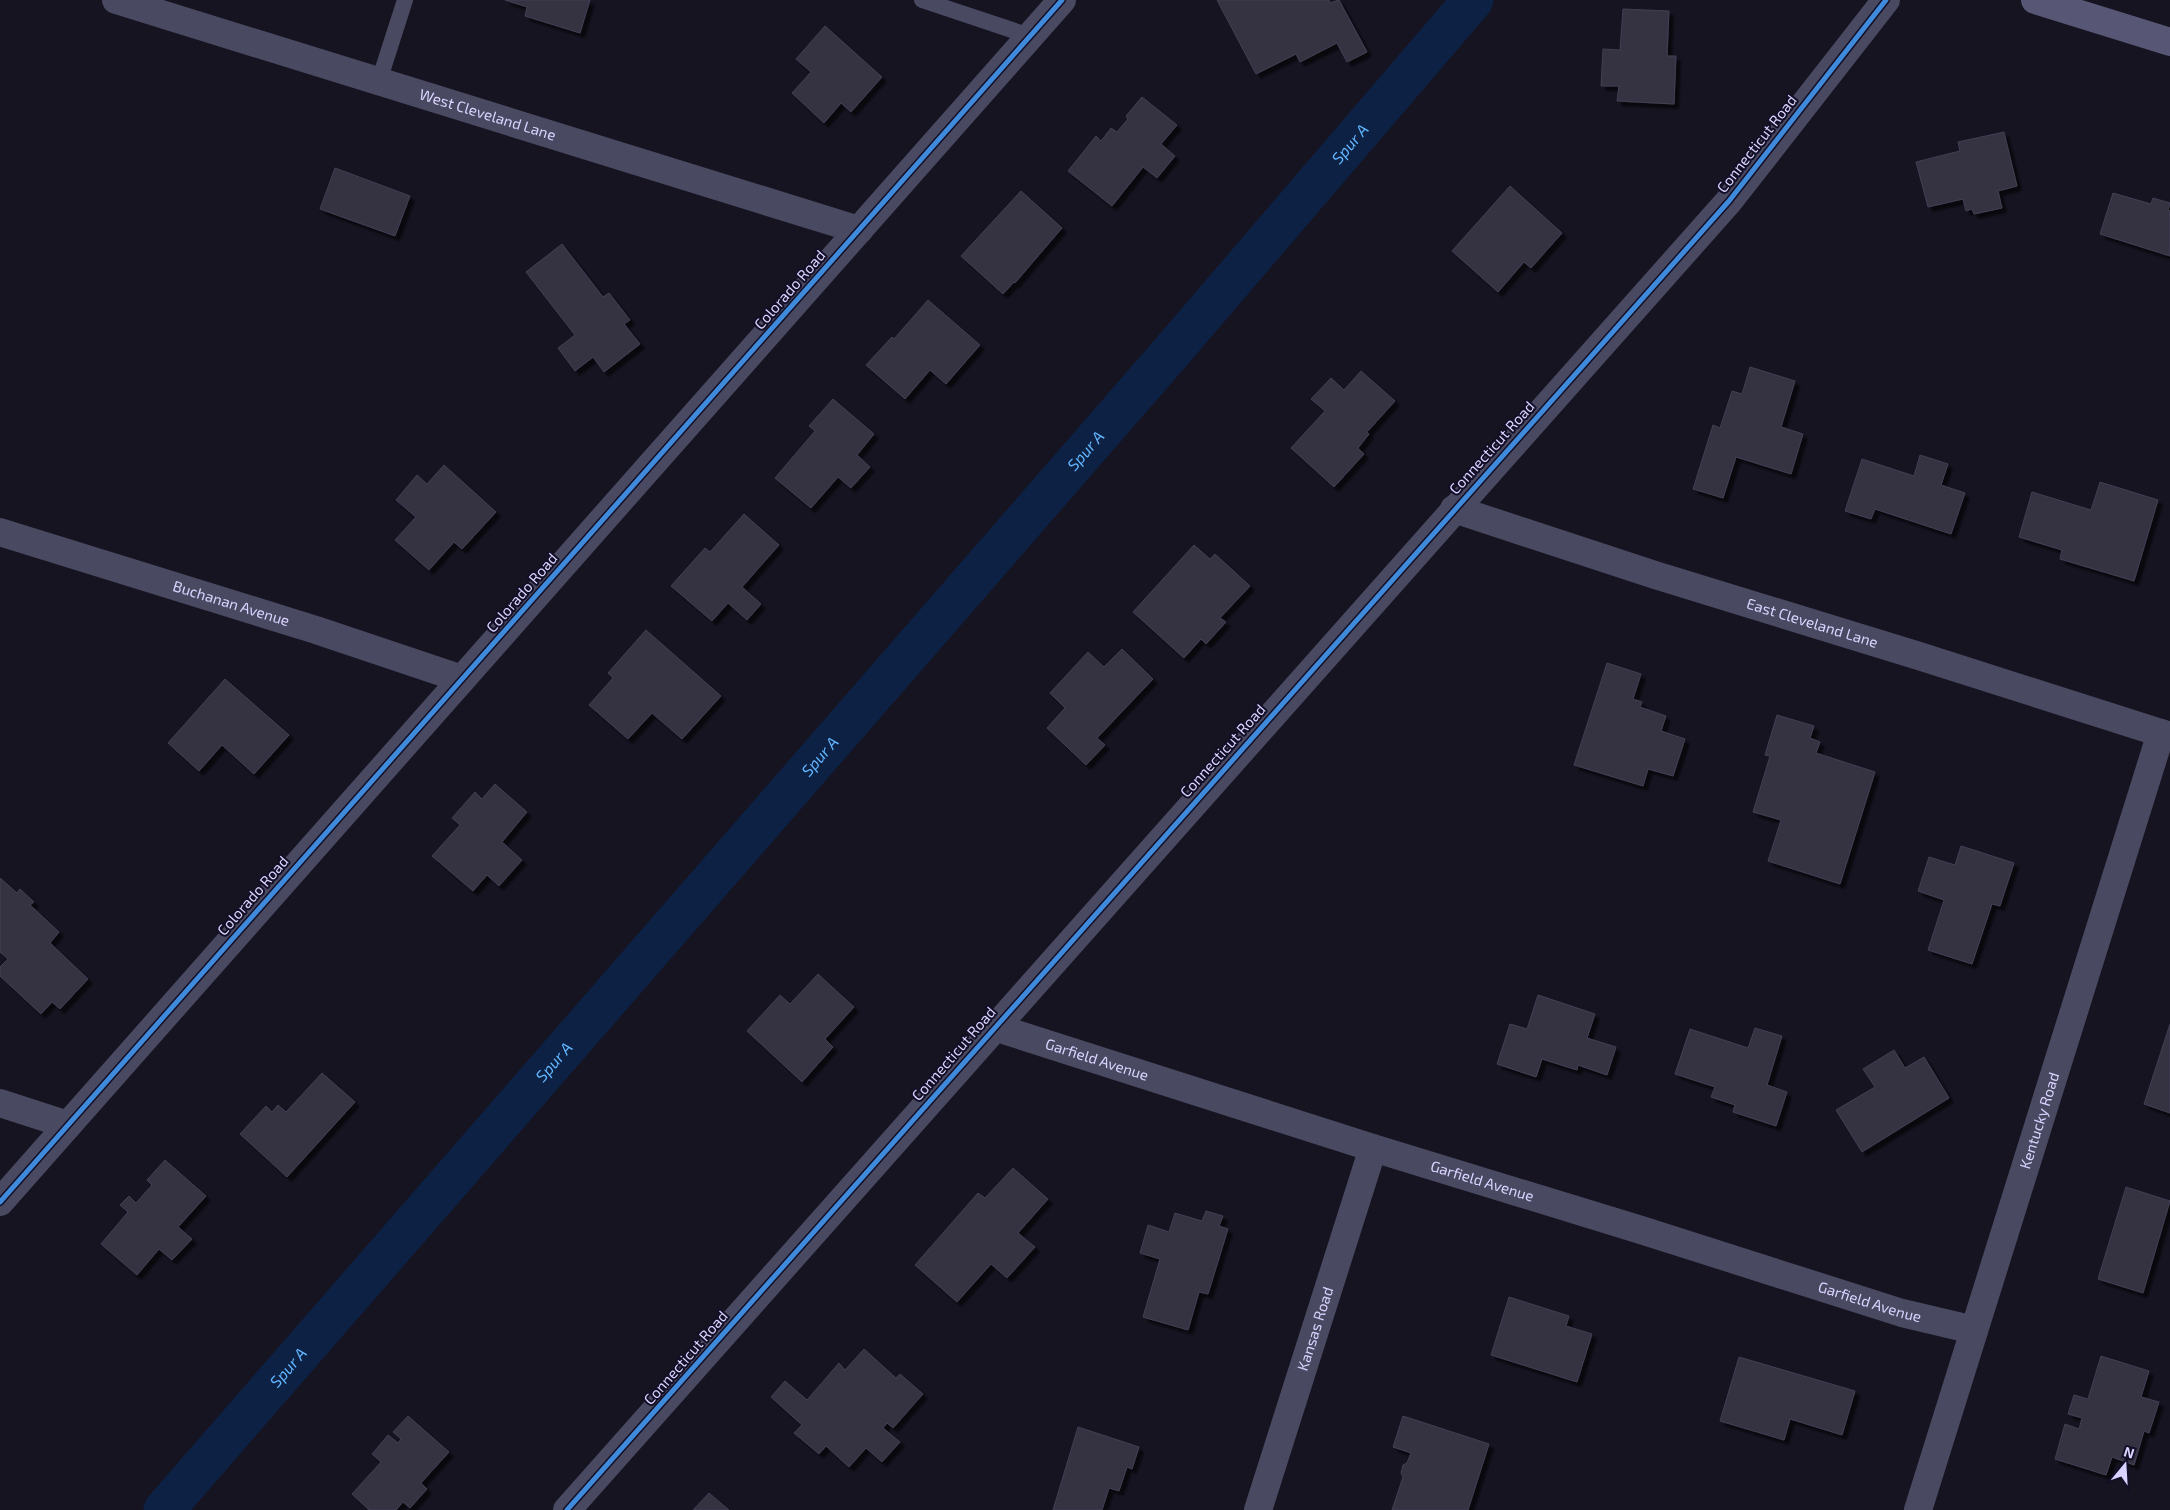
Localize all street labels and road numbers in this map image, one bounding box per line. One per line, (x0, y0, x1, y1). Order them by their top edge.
street label: West Cleveland Lane (417, 85, 558, 144)
street label: Connecticut Road (1713, 91, 1800, 196)
street label: Colorado Road (750, 246, 829, 333)
street label: Connecticut Road (1445, 397, 1538, 498)
street label: Colorado Road (482, 549, 561, 636)
street label: Buchanan Avenue (171, 576, 292, 629)
street label: East Cleveland Lane (1745, 594, 1880, 651)
street label: Connecticut Road (1176, 700, 1269, 801)
street label: Colorado Road (213, 852, 292, 939)
street label: Connecticut Road (907, 1003, 999, 1104)
street label: Garfield Avenue (1043, 1034, 1151, 1084)
street label: Kentucky Road (2015, 1070, 2062, 1171)
street label: Garfield Avenue (1429, 1156, 1536, 1205)
street label: Garfield Avenue (1816, 1277, 1923, 1325)
street label: Kansas Road (1293, 1284, 1336, 1373)
street label: Connecticut Road (639, 1307, 731, 1408)

